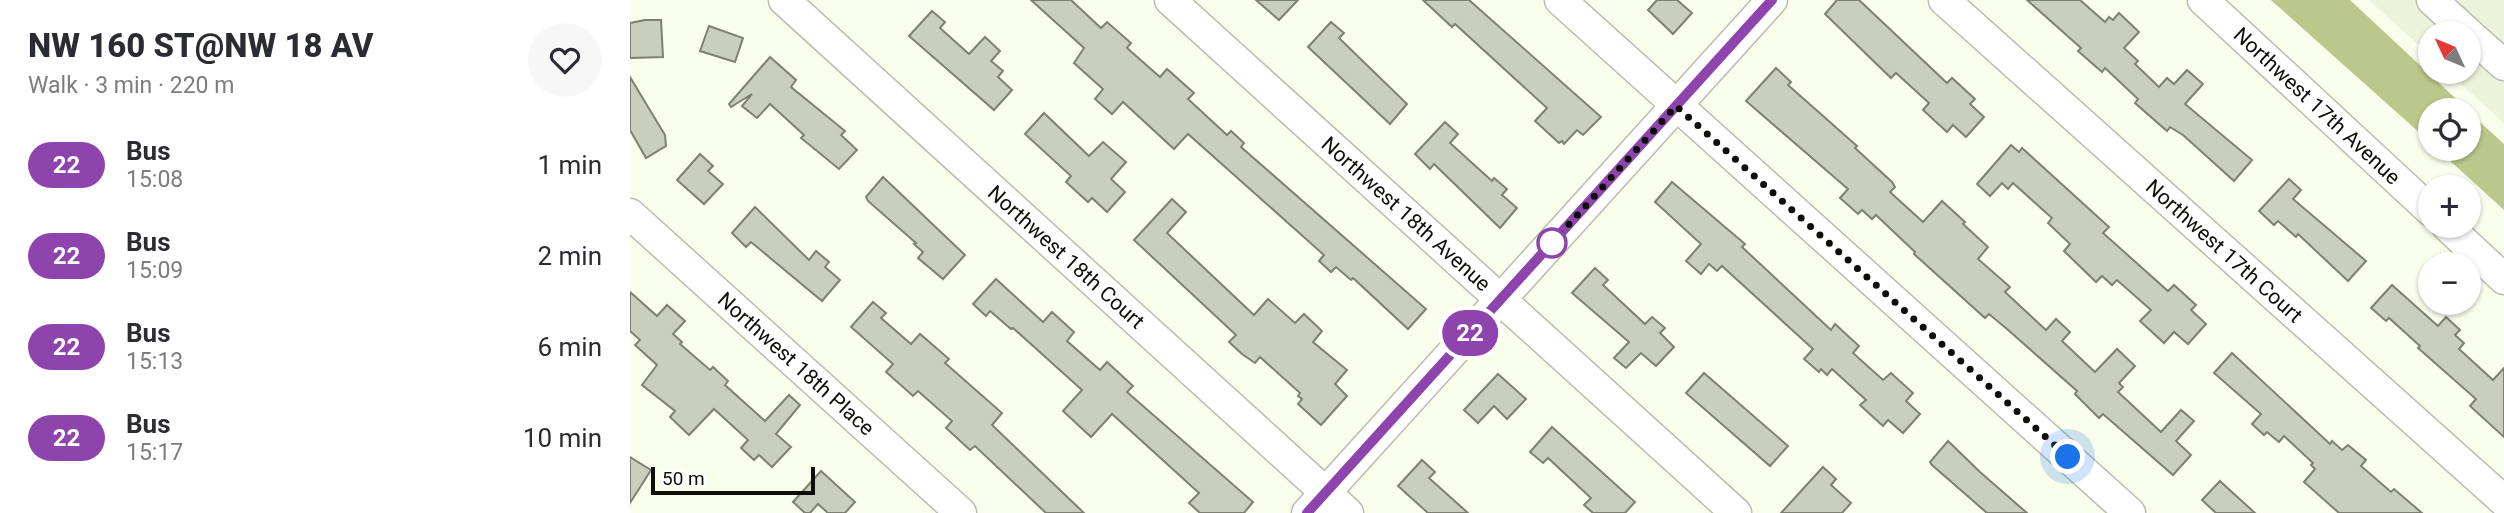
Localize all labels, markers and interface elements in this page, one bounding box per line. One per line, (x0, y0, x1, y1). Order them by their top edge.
north arrow (2418, 21, 2482, 84)
map controls (2418, 21, 2481, 315)
button: heart (528, 23, 602, 97)
street label: Northwest 17th Avenue (2229, 23, 2405, 189)
text: NW 160 ST@NW 18 AV (28, 26, 373, 65)
text: Walk · 3 min · 220 m (28, 72, 234, 99)
button: locate (2418, 98, 2481, 161)
street label: Northwest 18th Avenue (1317, 132, 1495, 296)
text: Bus (126, 136, 171, 166)
text: 1 min (537, 150, 602, 180)
text: 22 (53, 151, 80, 179)
text: 15:08 (126, 166, 183, 193)
street label: Northwest 17th Court (2141, 175, 2307, 328)
button: + (2418, 175, 2481, 238)
street label: Northwest 18th Court (983, 181, 1149, 334)
text: Bus (126, 227, 171, 257)
unlabelled marker (1537, 228, 1567, 258)
text: 2 min (537, 241, 602, 271)
text: 22 (53, 242, 80, 270)
button: − (2418, 252, 2481, 315)
text: 15:09 (126, 257, 183, 284)
street label: Northwest 18th Place (713, 287, 879, 441)
line badge: 22 (1438, 310, 1502, 356)
text: Bus (126, 318, 171, 348)
text: 22 (1456, 319, 1484, 347)
text: 6 min (537, 332, 602, 362)
text: 22 (53, 333, 80, 361)
text: 15:13 (126, 348, 183, 375)
text: Bus (126, 409, 171, 439)
text: 10 min (523, 423, 602, 453)
text: 22 (53, 424, 80, 452)
text: 15:17 (126, 439, 183, 466)
your location (2050, 439, 2085, 474)
scale bar (651, 464, 816, 496)
text: 50 m (662, 467, 705, 490)

